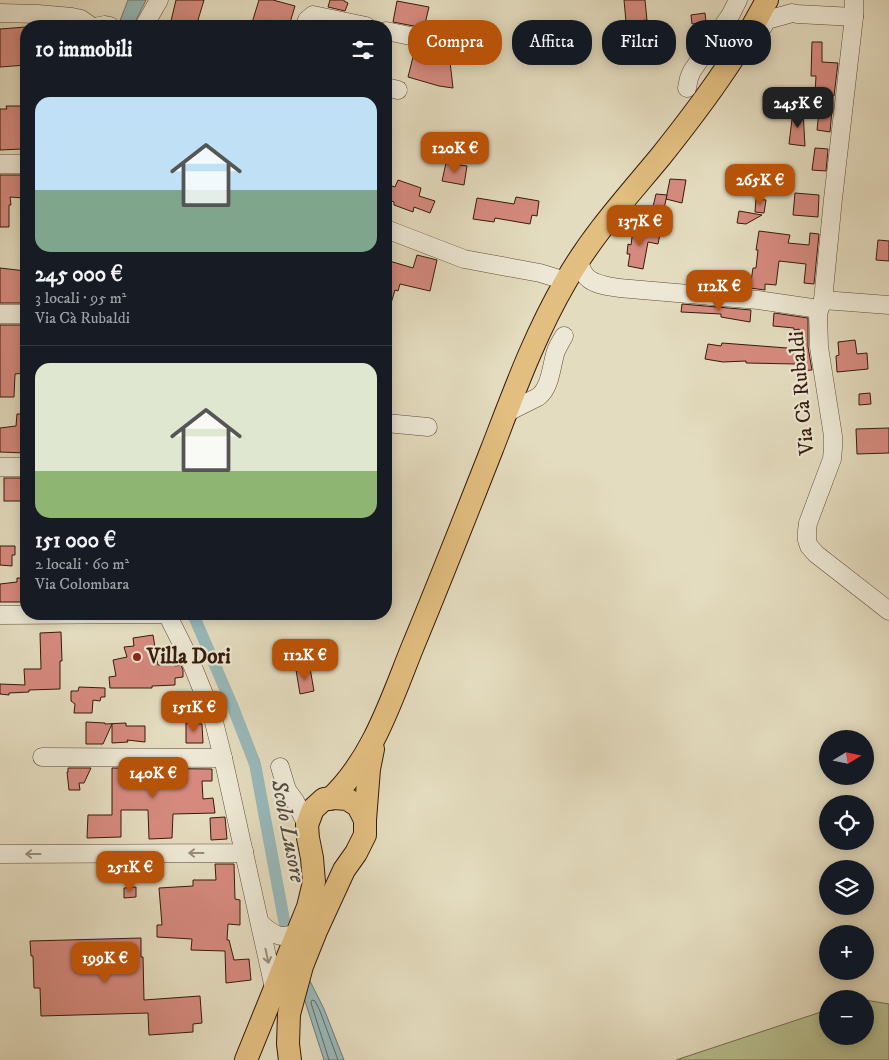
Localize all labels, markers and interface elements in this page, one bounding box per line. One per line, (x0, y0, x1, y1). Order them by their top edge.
chip: Compra (408, 20, 502, 65)
chip: Affitta (512, 20, 592, 65)
chip: Filtri (602, 20, 676, 65)
chip: Nuovo (686, 20, 771, 65)
icon: filters (349, 36, 377, 64)
text: 10 immobili (35, 37, 133, 63)
pin: 245K € (757, 86, 839, 129)
text: 245K € (774, 93, 822, 113)
icon: home (161, 130, 251, 220)
pin: 120K € (414, 132, 496, 174)
text: 120K € (432, 138, 478, 158)
pin: 265K € (719, 164, 801, 206)
text: 265K € (736, 170, 784, 190)
pin: 137K € (599, 204, 681, 247)
text: 137K € (618, 211, 662, 231)
text: 245 000 € (35, 262, 123, 288)
pin: 112K € (678, 270, 760, 312)
text: 112K € (697, 276, 741, 296)
text: 3 locali · 95 m² (35, 288, 126, 308)
text: Via Cà Rubaldi (35, 308, 130, 328)
street label: Via Cà Rubaldi (784, 330, 820, 457)
icon: home (161, 395, 251, 485)
text: 151 000 € (35, 528, 116, 554)
text: 2 locali · 60 m² (35, 554, 129, 574)
text: Via Colombara (35, 574, 129, 594)
pin: 112K € (264, 638, 346, 681)
place label: Villa Dori (146, 644, 231, 670)
text: 112K € (283, 645, 327, 665)
marker: Villa Dori (131, 651, 143, 663)
pin: 151K € (153, 690, 235, 733)
text: 151K € (172, 697, 216, 717)
north arrow (819, 730, 874, 785)
map controls (819, 730, 874, 1045)
pin: 140K € (112, 756, 194, 799)
text: 140K € (129, 763, 177, 783)
water label: Scolo Lusore (265, 776, 311, 885)
button: locate (819, 795, 874, 850)
one-way arrow (188, 848, 204, 858)
one-way arrow (25, 849, 42, 859)
pin: 251K € (89, 850, 171, 893)
text: 251K € (107, 857, 153, 877)
button: layers (819, 860, 874, 915)
button: + (819, 925, 874, 980)
pin: 199K € (64, 942, 146, 984)
text: 199K € (82, 948, 128, 968)
one-way arrow (262, 948, 272, 964)
button: − (819, 990, 874, 1045)

